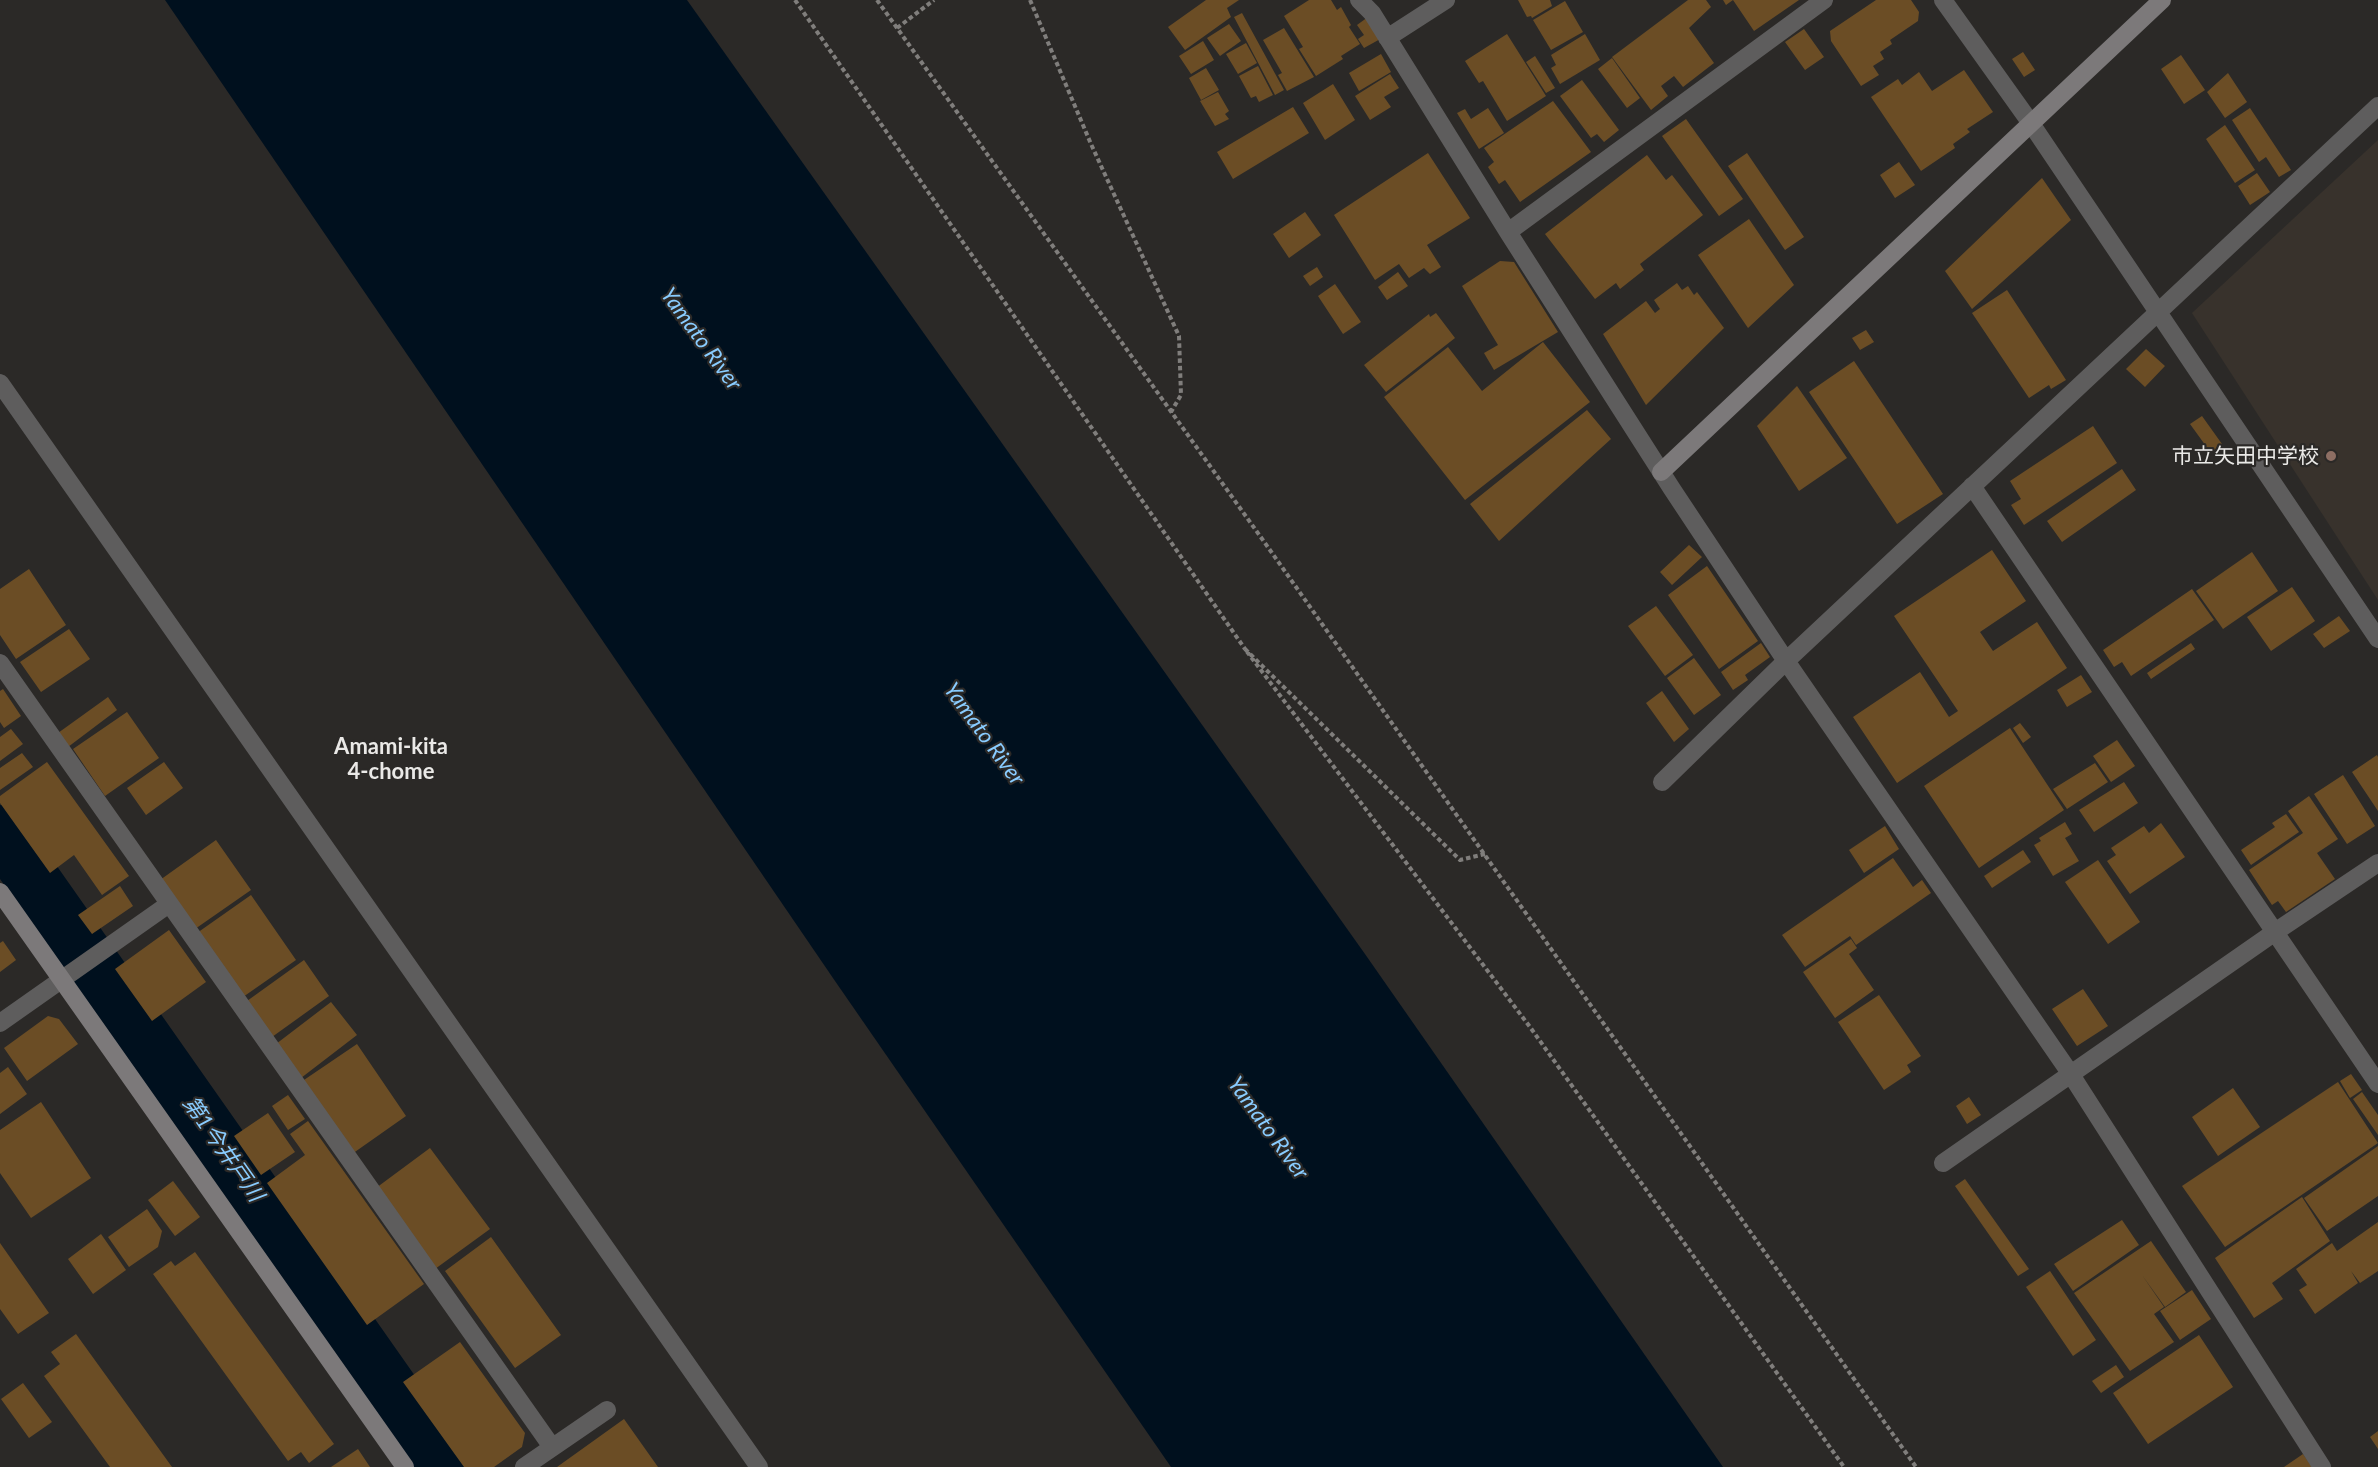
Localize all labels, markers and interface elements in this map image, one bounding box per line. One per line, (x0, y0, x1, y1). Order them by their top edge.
water label: Yamato River (655, 283, 747, 395)
place label: 市立矢田中学校 (2172, 443, 2319, 469)
marker: 市立矢田中学校 (2324, 449, 2338, 463)
water label: Yamato River (938, 678, 1030, 790)
district label: Amami-kita 4-chome (334, 734, 448, 786)
water label: Yamato River (1222, 1072, 1314, 1184)
water label: 第1今井戸川 (177, 1091, 269, 1207)

